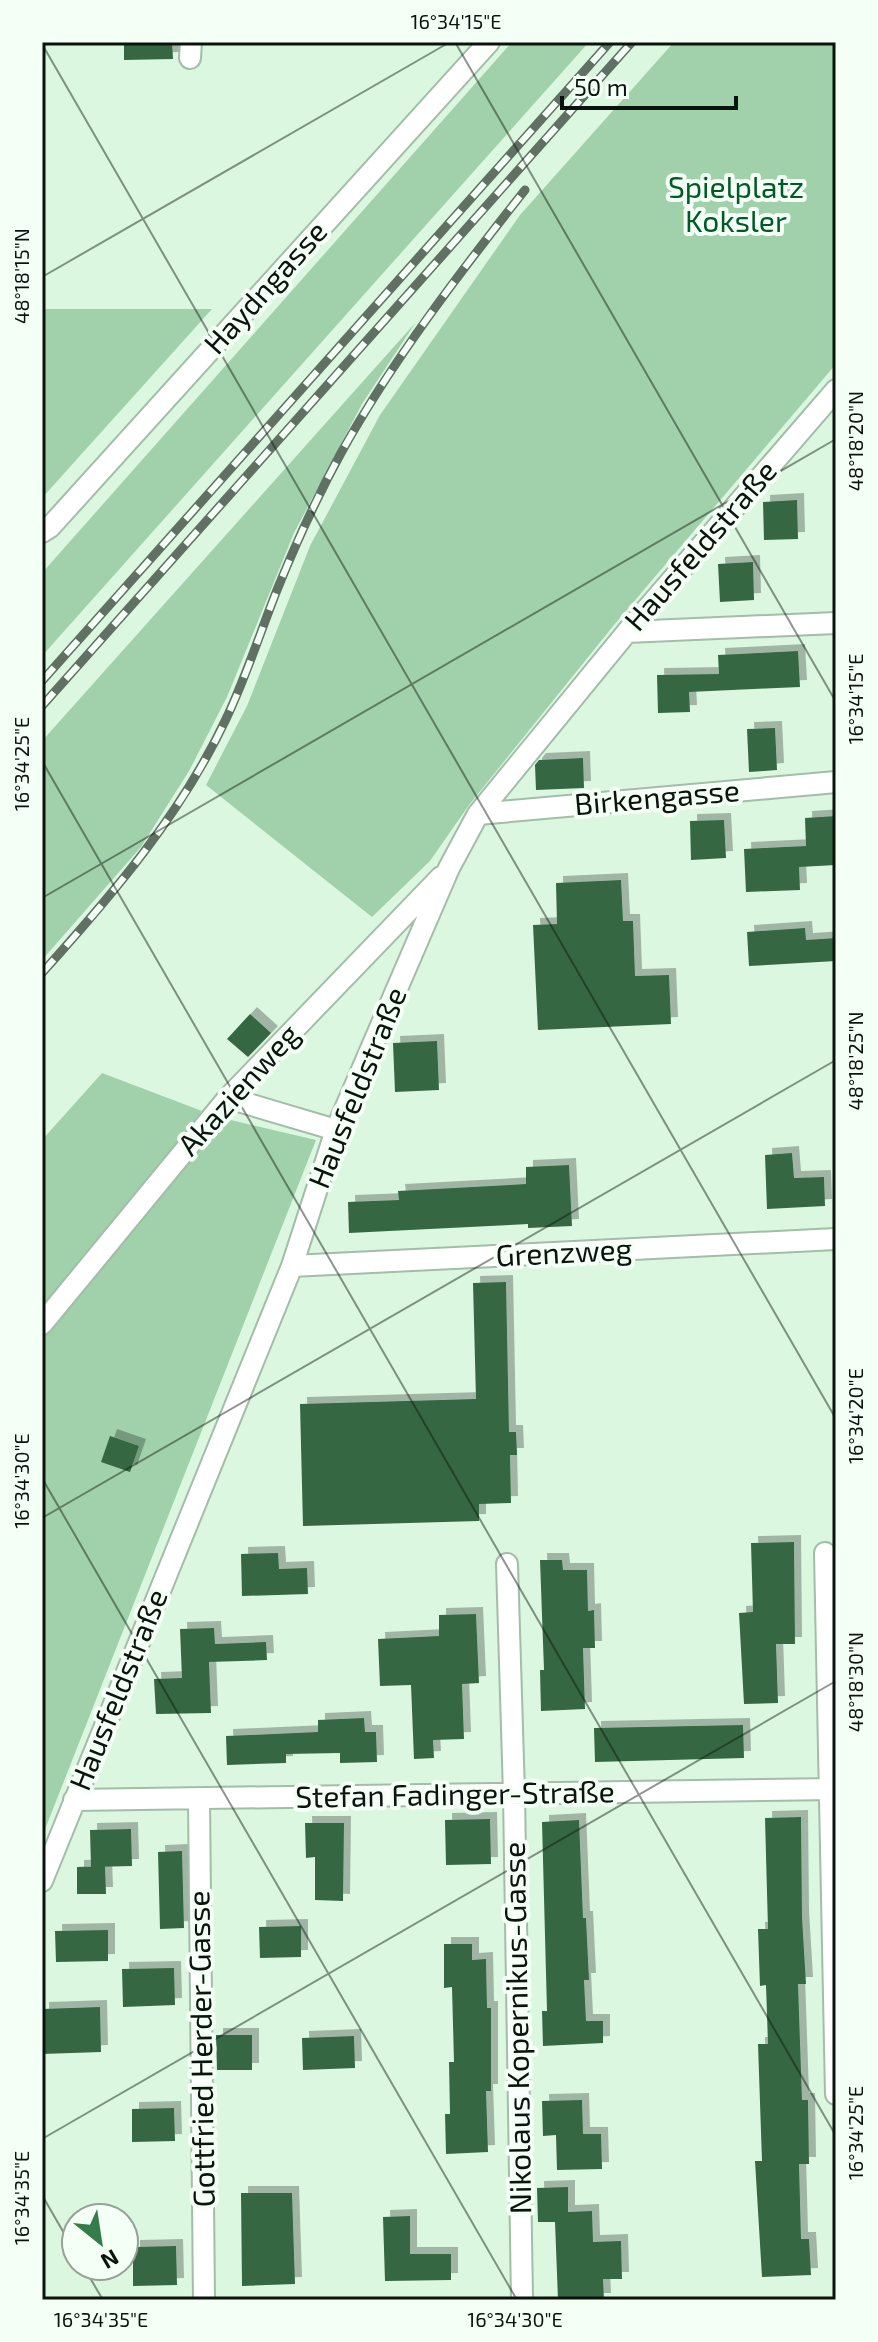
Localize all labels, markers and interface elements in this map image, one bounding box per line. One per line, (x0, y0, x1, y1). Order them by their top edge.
text: 16°34'15"E (410, 9, 502, 33)
scale bar (562, 60, 736, 110)
text: 50 m (574, 72, 628, 101)
park label: Spielplatz Koksler (668, 168, 804, 238)
street label: Haydngasse (195, 213, 334, 361)
text: 48°18'15"N (9, 228, 33, 324)
text: 48°18'20"N (843, 391, 867, 491)
street label: Hausfeldstraße (616, 452, 783, 637)
text: 16°34'15"E (843, 653, 867, 745)
text: 16°34'25"E (9, 717, 33, 811)
street label: Birkengasse (573, 771, 741, 821)
street label: Hausfeldstraße (299, 981, 413, 1193)
text: 48°18'25"N (843, 1011, 867, 1111)
street label: Akazienweg (169, 1015, 306, 1162)
street label: Grenzweg (495, 1229, 633, 1273)
text: 16°34'20"E (843, 1368, 867, 1464)
text: 16°34'30"E (9, 1433, 33, 1529)
street label: Hausfeldstraße (60, 1583, 174, 1795)
text: 48°18'30"N (843, 1632, 867, 1732)
street label: Stefan Fadinger-Straße (295, 1772, 615, 1814)
street label: Nikolaus Kopernikus-Gasse (495, 1841, 537, 2215)
street label: Gottfried Herder-Gasse (179, 1890, 221, 2208)
text: 16°34'25"E (843, 2086, 867, 2180)
text: 16°34'35"E (9, 2151, 33, 2245)
north arrow (60, 2202, 140, 2282)
text: N (97, 2245, 124, 2275)
text: 16°34'35"E (54, 2307, 148, 2331)
text: 16°34'30"E (467, 2307, 563, 2331)

